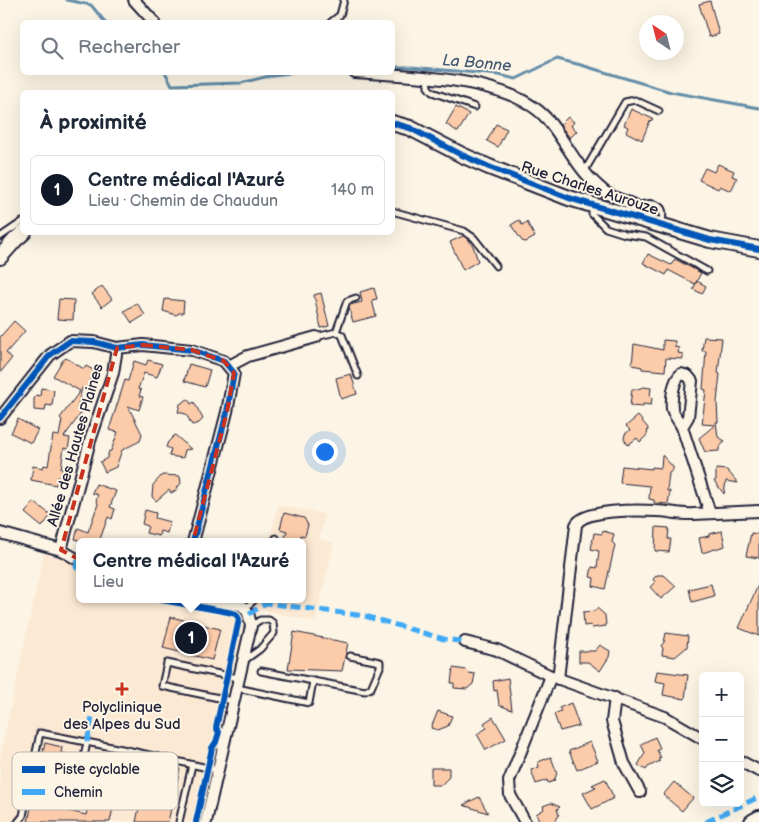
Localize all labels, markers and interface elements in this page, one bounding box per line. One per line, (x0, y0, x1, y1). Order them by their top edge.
north arrow (639, 15, 684, 60)
search box (20, 20, 395, 75)
icon: search (38, 34, 66, 62)
text: Rechercher (78, 36, 180, 59)
water label: La Bonne (442, 51, 512, 76)
text: À proximité (40, 110, 147, 135)
street label: Rue Charles Aurouze (519, 157, 661, 220)
text: Centre médical l'Azuré (88, 169, 285, 192)
text: 1 (54, 181, 60, 200)
text: 140 m (331, 181, 374, 200)
text: Lieu · Chemin de Chaudun (88, 192, 278, 211)
street label: Allée des Hautes Plaines (43, 361, 108, 529)
your location (312, 439, 338, 465)
popup (76, 538, 306, 603)
text: Centre médical l'Azuré (93, 550, 289, 573)
text: Lieu (93, 573, 124, 592)
pin: 1 (175, 619, 207, 657)
map controls (699, 672, 744, 807)
button: + (699, 672, 744, 717)
marker: Polyclinique des Alpes du Sud (115, 682, 129, 696)
place label: Polyclinique des Alpes du Sud (63, 698, 181, 734)
button: − (699, 717, 744, 762)
legend (12, 752, 178, 810)
text: Piste cyclable (54, 761, 140, 778)
button: layers (699, 762, 744, 807)
text: Chemin (54, 784, 103, 801)

